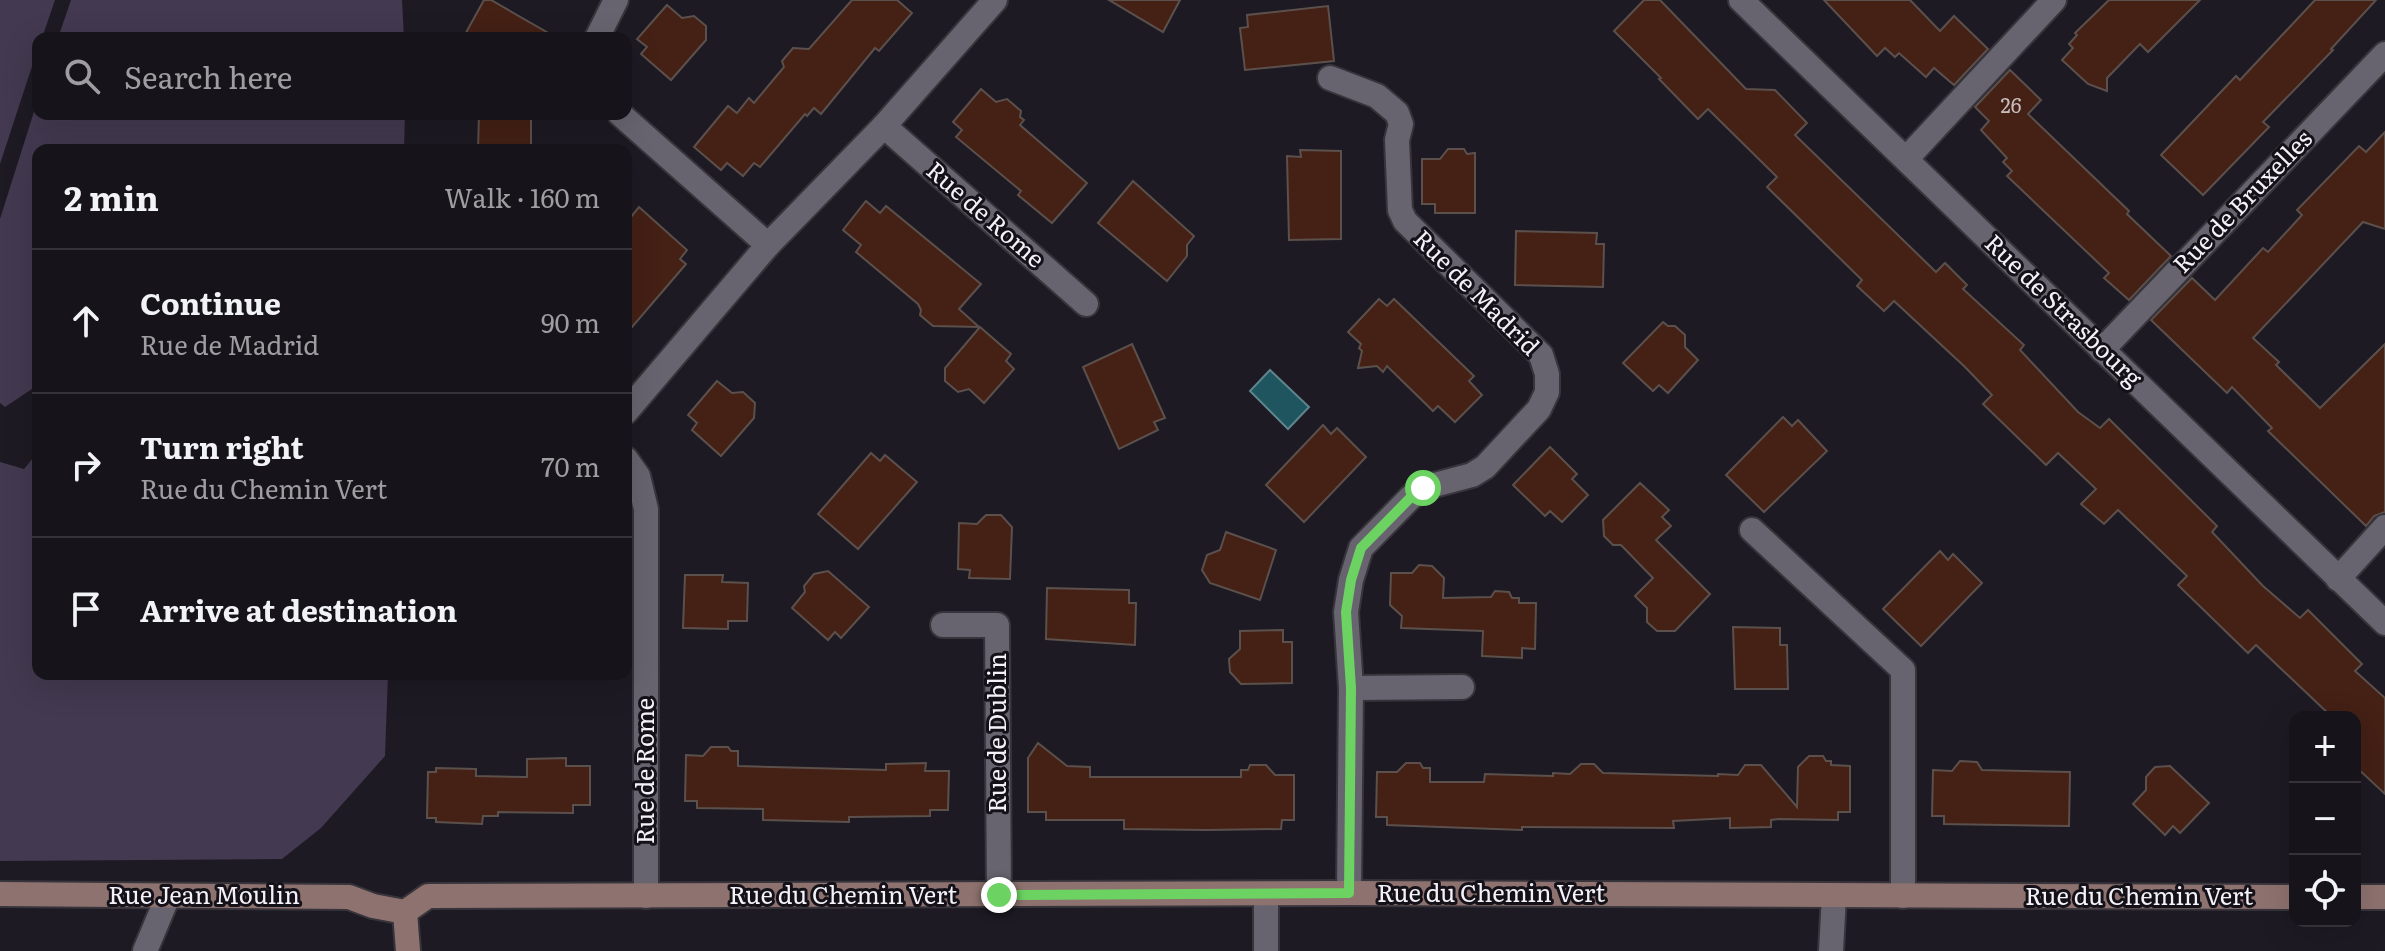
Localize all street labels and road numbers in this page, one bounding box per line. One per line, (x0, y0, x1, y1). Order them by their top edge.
street label: Rue de Bruxelles (2164, 121, 2319, 280)
street label: Rue de Rome (920, 152, 1053, 274)
street label: Rue de Madrid (1407, 220, 1549, 362)
street label: Rue de Strasbourg (1978, 225, 2152, 394)
street label: Rue de Dublin (978, 653, 1013, 813)
street label: Rue de Rome (626, 698, 661, 844)
street label: Rue du Chemin Vert (1377, 874, 1605, 909)
street label: Rue Jean Moulin (108, 876, 300, 911)
street label: Rue du Chemin Vert (729, 876, 957, 911)
street label: Rue du Chemin Vert (2025, 877, 2253, 912)

